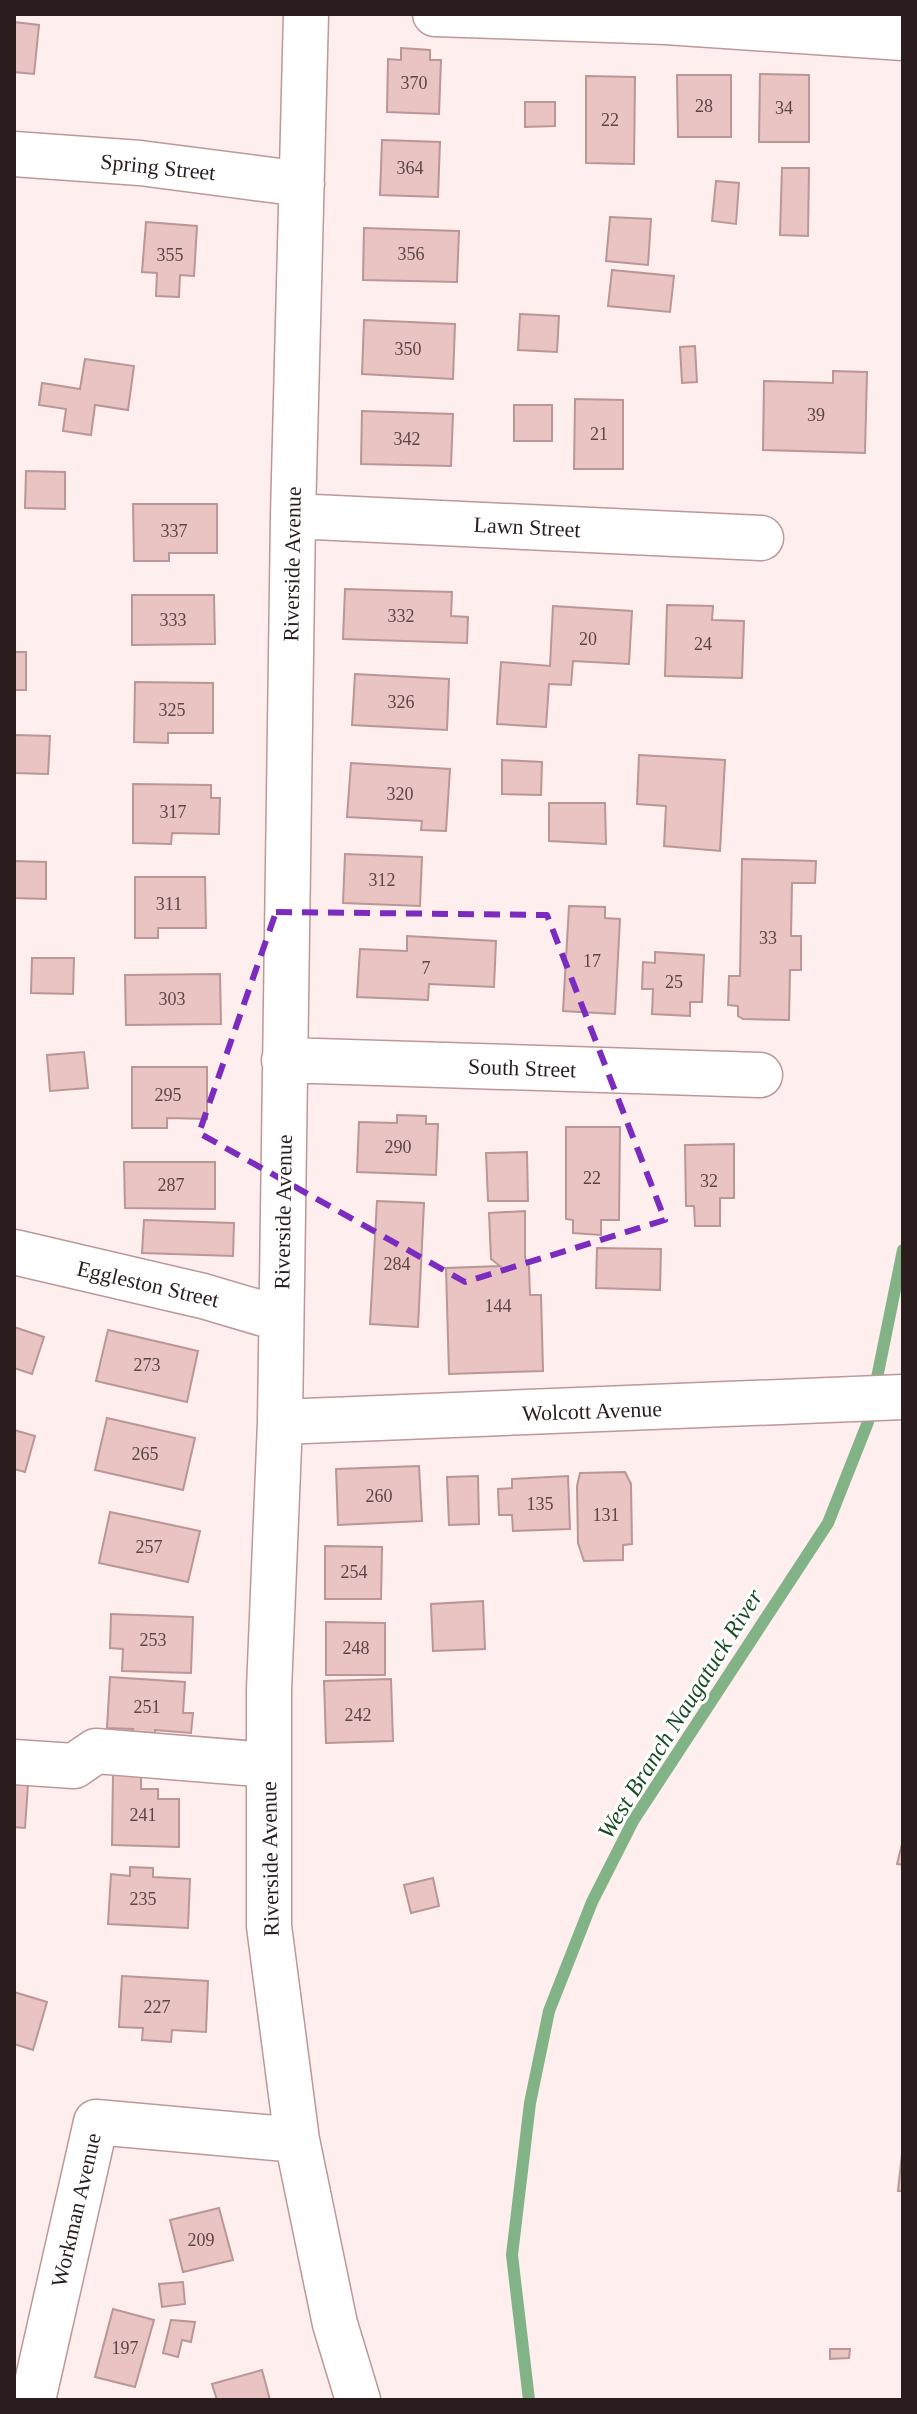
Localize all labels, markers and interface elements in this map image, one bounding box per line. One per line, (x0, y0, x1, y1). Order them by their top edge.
house number: 370 (401, 73, 428, 93)
house number: 28 (695, 96, 713, 116)
house number: 34 (775, 98, 793, 118)
house number: 22 (601, 110, 619, 130)
street label: Spring Street (99, 149, 217, 185)
house number: 364 (397, 158, 424, 178)
house number: 356 (398, 244, 425, 264)
house number: 355 (157, 245, 184, 265)
house number: 350 (395, 339, 422, 359)
house number: 39 (807, 405, 825, 425)
house number: 21 (590, 424, 608, 444)
house number: 342 (394, 429, 421, 449)
street label: Riverside Avenue (278, 486, 306, 642)
street label: Lawn Street (473, 512, 581, 542)
house number: 337 (161, 521, 188, 541)
house number: 332 (388, 606, 415, 626)
house number: 333 (160, 610, 187, 630)
house number: 20 (579, 629, 597, 649)
house number: 24 (694, 634, 712, 654)
house number: 326 (388, 692, 415, 712)
house number: 325 (159, 700, 186, 720)
house number: 320 (387, 784, 414, 804)
house number: 317 (160, 802, 187, 822)
house number: 312 (369, 870, 396, 890)
house number: 311 (156, 894, 182, 914)
house number: 33 (759, 928, 777, 948)
house number: 17 (583, 951, 601, 971)
house number: 7 (422, 958, 431, 978)
house number: 25 (665, 972, 683, 992)
house number: 303 (159, 989, 186, 1009)
street label: South Street (468, 1054, 576, 1082)
house number: 295 (155, 1085, 182, 1105)
street label: Riverside Avenue (269, 1134, 297, 1290)
house number: 290 (385, 1137, 412, 1157)
house number: 22 (583, 1168, 601, 1188)
house number: 32 (700, 1171, 718, 1191)
house number: 287 (158, 1175, 185, 1195)
house number: 284 (384, 1254, 411, 1274)
street label: Eggleston Street (75, 1256, 221, 1312)
house number: 144 (485, 1296, 512, 1316)
house number: 273 (134, 1355, 161, 1375)
street label: Wolcott Avenue (522, 1396, 662, 1426)
house number: 265 (132, 1444, 159, 1464)
house number: 260 (366, 1486, 393, 1506)
house number: 135 (527, 1494, 554, 1514)
house number: 131 (593, 1505, 620, 1525)
house number: 257 (136, 1537, 163, 1557)
house number: 254 (341, 1562, 368, 1582)
water label: West Branch Naugatuck River (592, 1584, 768, 1843)
house number: 253 (140, 1630, 167, 1650)
house number: 248 (343, 1638, 370, 1658)
house number: 251 (134, 1697, 161, 1717)
house number: 242 (345, 1705, 372, 1725)
street label: Riverside Avenue (256, 1781, 284, 1937)
house number: 241 (130, 1805, 157, 1825)
house number: 235 (130, 1889, 157, 1909)
house number: 227 (144, 1997, 171, 2017)
street label: Workman Avenue (46, 2131, 106, 2289)
house number: 209 (188, 2230, 215, 2250)
house number: 197 (112, 2338, 139, 2358)

